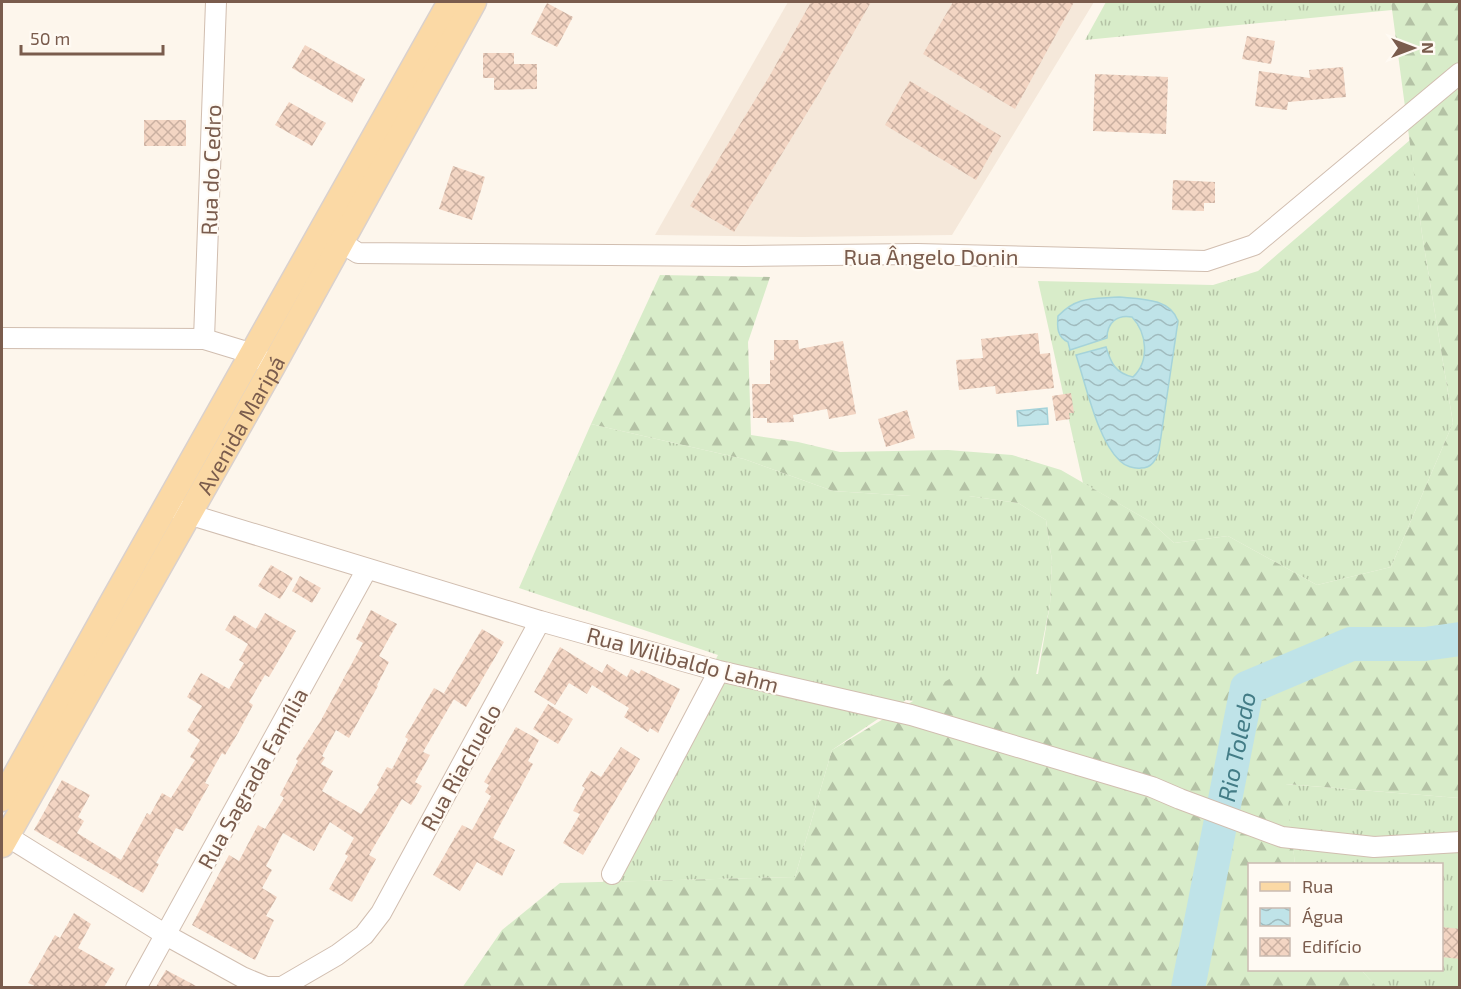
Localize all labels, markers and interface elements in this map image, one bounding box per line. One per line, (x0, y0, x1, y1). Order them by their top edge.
scale bar (21, 18, 164, 56)
north arrow (1383, 18, 1443, 78)
text: 50 m (30, 27, 70, 49)
text: N (1419, 42, 1438, 54)
street label: Rua do Cedro (195, 104, 225, 236)
street label: Rua Ângelo Donin (843, 243, 1019, 269)
street label: Avenida Maripá (190, 351, 289, 498)
street label: Rua Wilibaldo Lahm (584, 621, 782, 697)
street label: Rua Sagrada Família (192, 683, 312, 873)
water label: Rio Toledo (1211, 689, 1260, 804)
street label: Rua Riachuelo (414, 699, 506, 835)
legend (1248, 863, 1443, 971)
text: Rua (1302, 875, 1333, 897)
text: Água (1302, 905, 1343, 927)
text: Edifício (1302, 935, 1362, 957)

